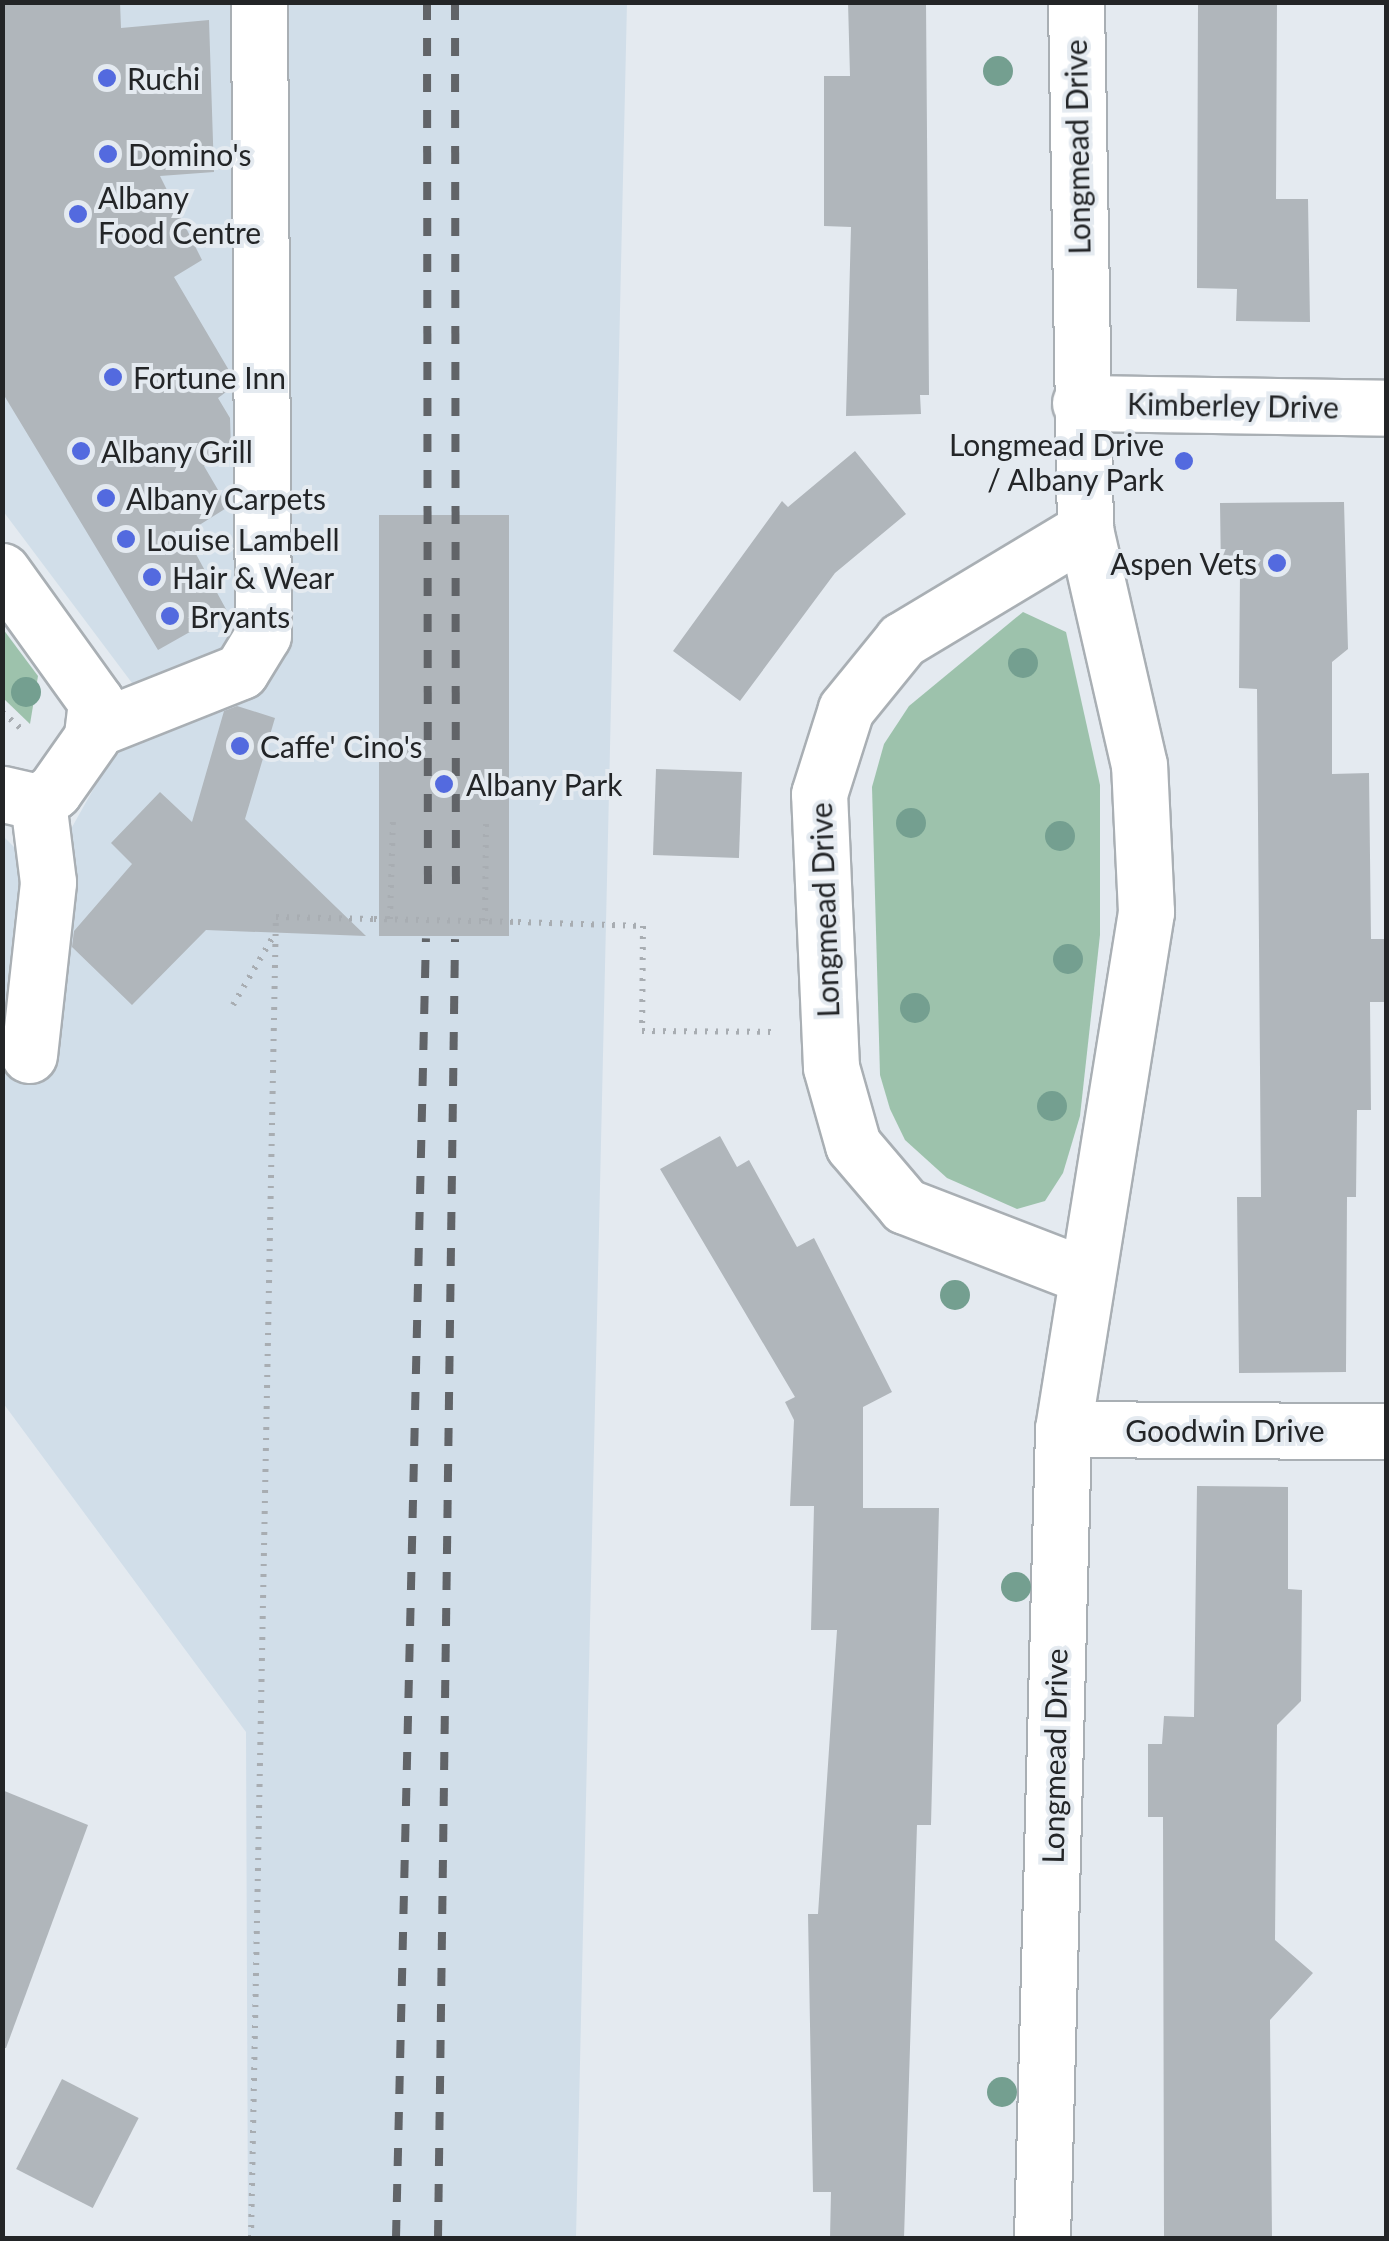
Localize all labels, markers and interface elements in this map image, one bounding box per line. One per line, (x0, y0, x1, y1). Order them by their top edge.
street label: Longmead Drive (1057, 39, 1097, 255)
place label: Ruchi (127, 60, 200, 96)
marker: Ruchi (96, 67, 118, 89)
place label: Domino's (128, 136, 251, 172)
marker: Domino's (97, 143, 119, 165)
place label: Albany Food Centre (98, 179, 261, 250)
marker: Albany Food Centre (67, 203, 89, 225)
place label: Fortune Inn (133, 359, 286, 395)
marker: Fortune Inn (102, 366, 124, 388)
street label: Kimberley Drive (1126, 385, 1340, 425)
place label: Longmead Drive / Albany Park (949, 426, 1164, 496)
place label: Albany Grill (101, 433, 254, 469)
marker: Albany Grill (70, 440, 92, 462)
marker: Longmead Drive / Albany Park (1173, 450, 1195, 472)
place label: Albany Carpets (126, 480, 327, 516)
marker: Albany Carpets (95, 487, 117, 509)
place label: Louise Lambell (146, 521, 340, 557)
marker: Louise Lambell (115, 528, 137, 550)
place label: Aspen Vets (1109, 545, 1257, 581)
marker: Aspen Vets (1266, 552, 1288, 574)
place label: Hair & Wear (172, 559, 335, 595)
marker: Hair & Wear (141, 566, 163, 588)
place label: Bryants (190, 598, 290, 634)
marker: Bryants (159, 605, 181, 627)
place label: Caffe' Cino's (260, 728, 423, 764)
marker: Caffe' Cino's (229, 735, 251, 757)
place label: Albany Park (466, 766, 623, 802)
marker: Albany Park (431, 771, 457, 797)
street label: Longmead Drive (802, 802, 846, 1018)
street label: Goodwin Drive (1125, 1412, 1325, 1448)
street label: Longmead Drive (1034, 1648, 1074, 1864)

